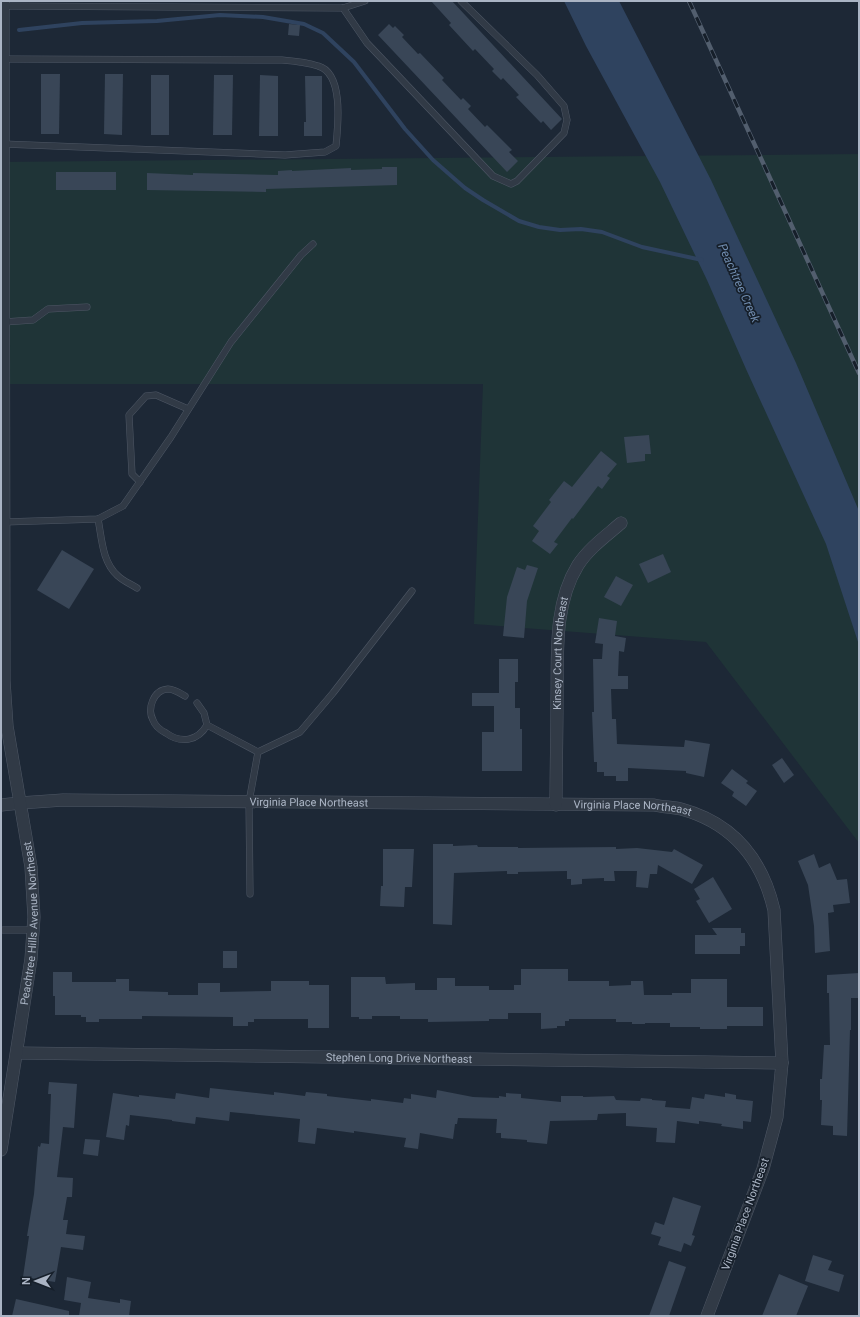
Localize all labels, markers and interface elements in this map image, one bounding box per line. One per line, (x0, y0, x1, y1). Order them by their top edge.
water label: Peachtree Creek (715, 241, 763, 326)
street label: Kinsey Court Northeast (551, 595, 571, 710)
street label: Virginia Place Northeast (249, 796, 369, 810)
street label: Virginia Place Northeast (573, 798, 694, 819)
street label: Peachtree Hills Avenue Northeast (18, 840, 41, 1006)
street label: Stephen Long Drive Northeast (326, 1051, 473, 1066)
street label: Virginia Place Northeast (719, 1156, 772, 1272)
north arrow (16, 1261, 56, 1301)
text: N (20, 1277, 33, 1285)

